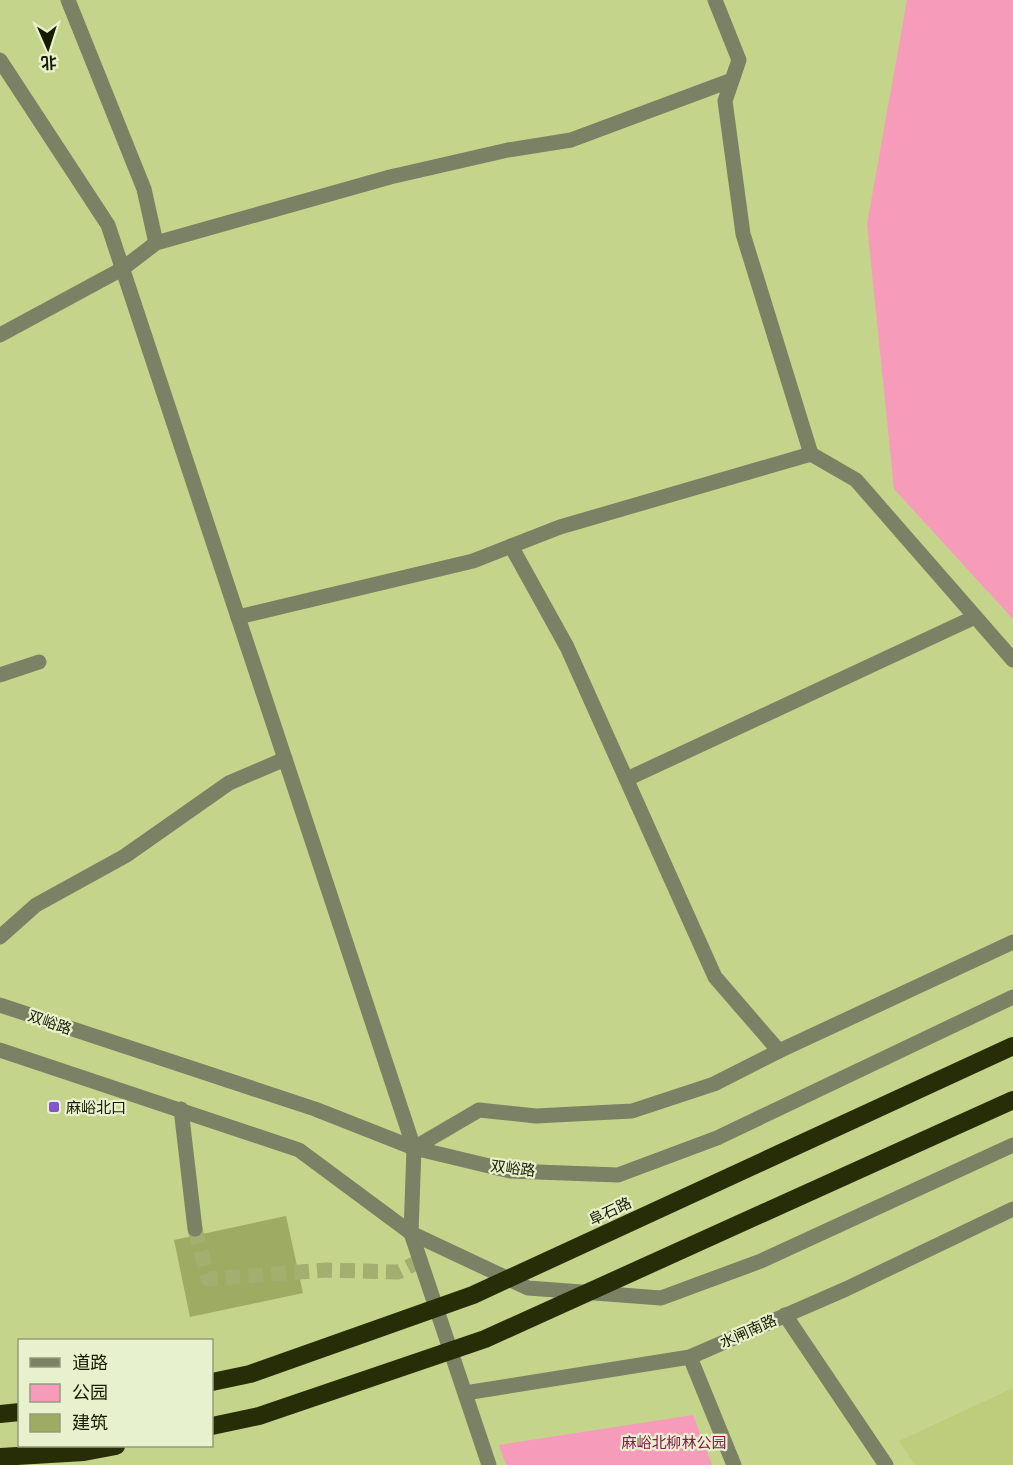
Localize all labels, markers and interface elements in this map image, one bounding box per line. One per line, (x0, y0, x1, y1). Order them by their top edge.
north arrow (18, 18, 78, 78)
text: 北 (40, 51, 57, 74)
street label: 双峪路 (25, 1005, 75, 1039)
place label: 麻峪北口 (66, 1097, 126, 1118)
marker: 麻峪北口 (47, 1100, 61, 1114)
street label: 双峪路 (489, 1155, 537, 1181)
street label: 阜石路 (585, 1192, 635, 1230)
street label: 水闸南路 (716, 1309, 780, 1353)
legend (18, 1339, 213, 1447)
text: 道路 (72, 1350, 108, 1375)
text: 公园 (72, 1380, 108, 1405)
text: 建筑 (72, 1410, 108, 1435)
park label: 麻峪北柳林公园 (621, 1432, 727, 1453)

